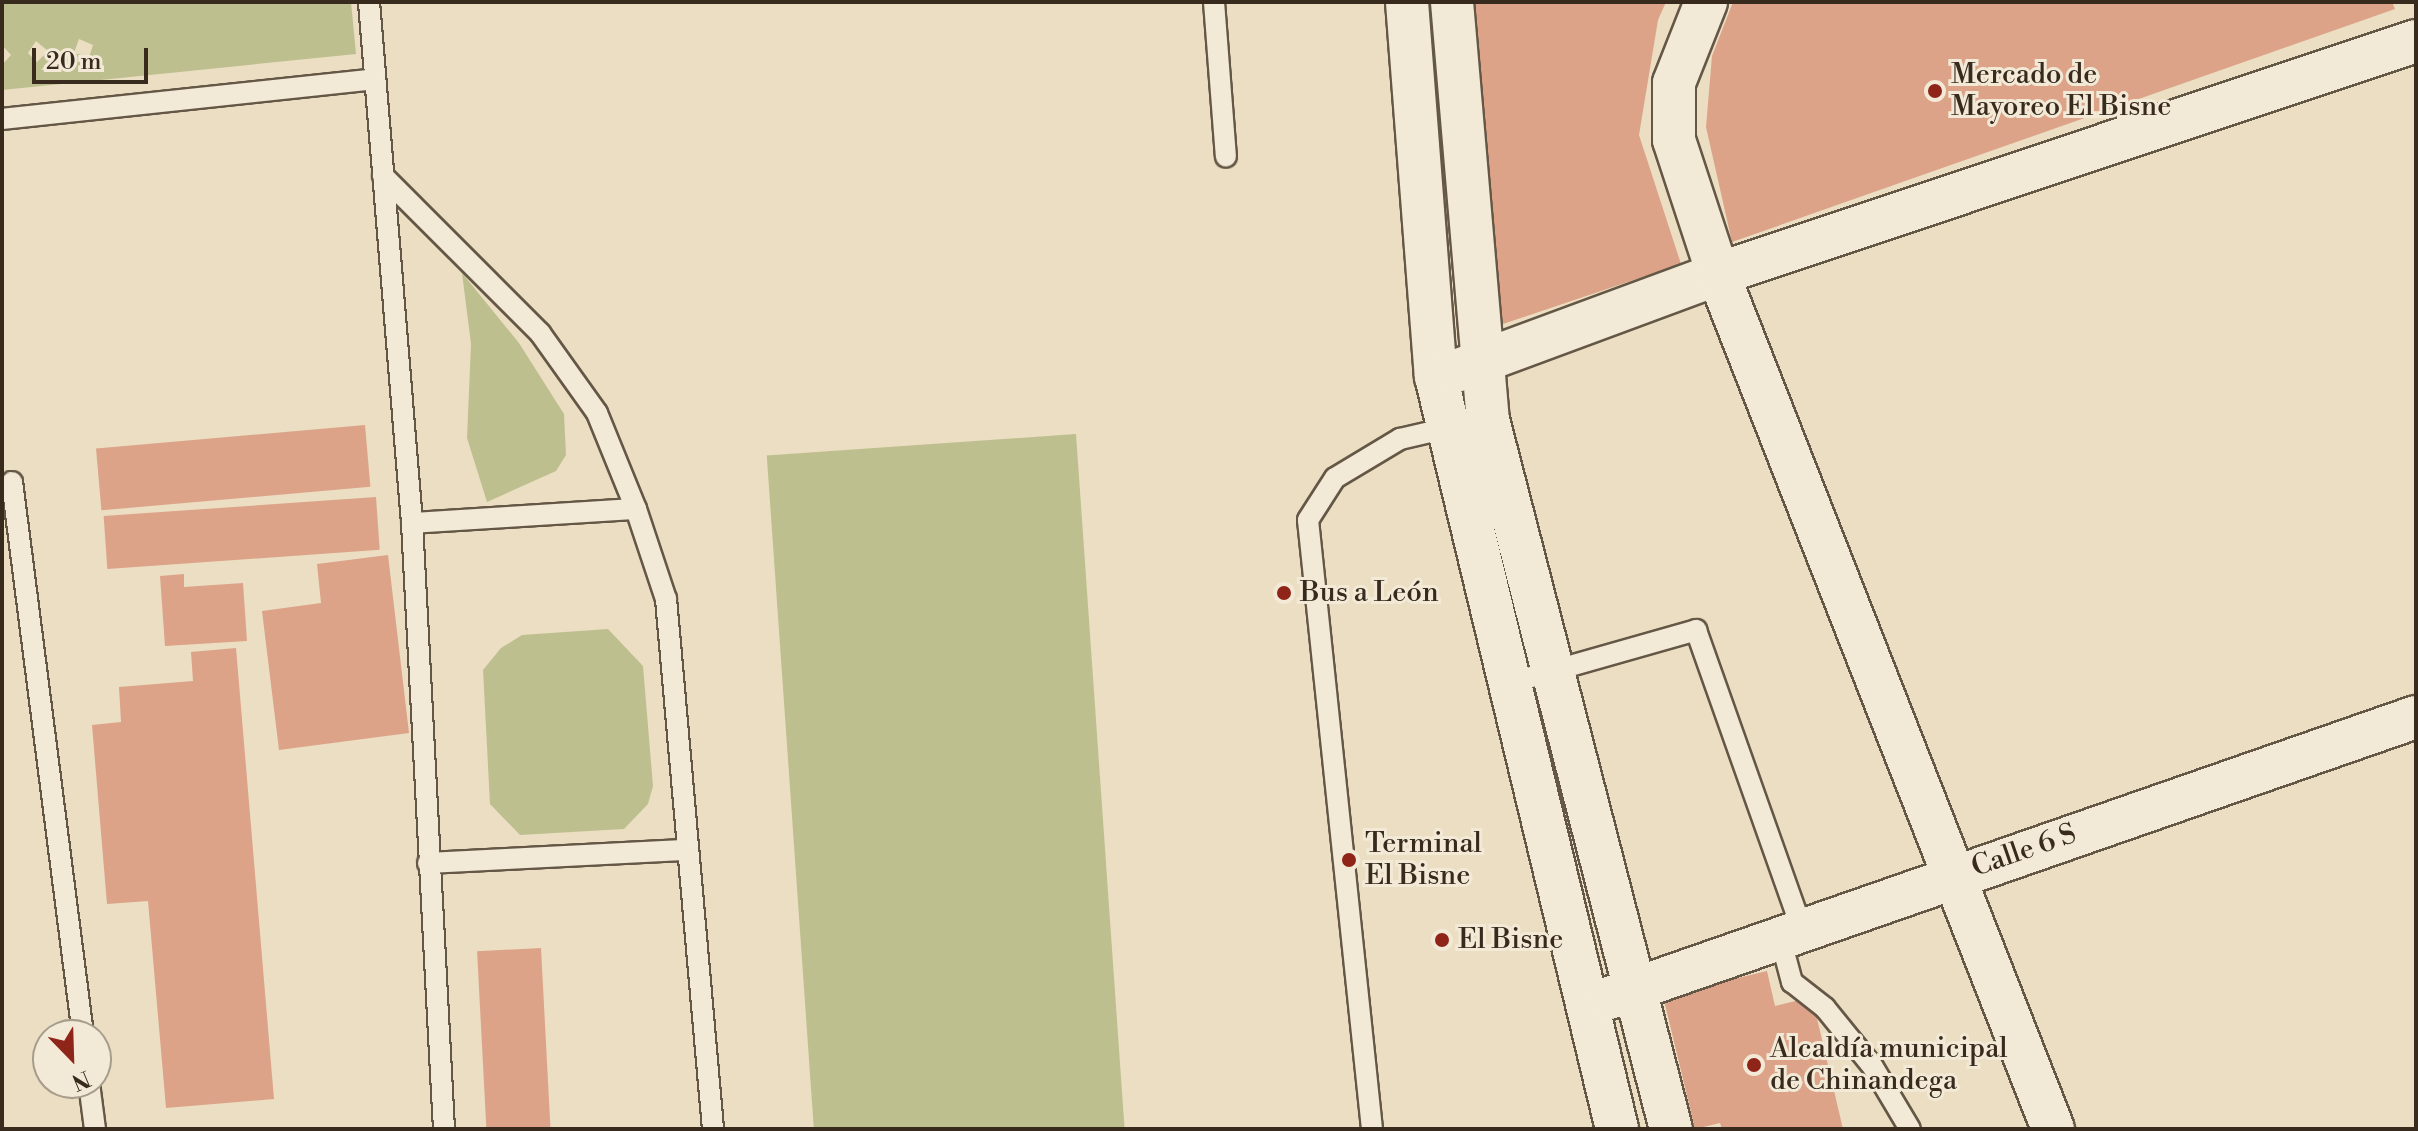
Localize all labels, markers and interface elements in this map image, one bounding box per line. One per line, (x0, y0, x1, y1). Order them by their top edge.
scale bar (36, 32, 152, 82)
text: 20 m (46, 47, 102, 77)
place label: Mercado de Mayoreo El Bisne (1951, 58, 2171, 124)
marker: Mercado de Mayoreo El Bisne (1926, 82, 1944, 100)
place label: Bus a León (1300, 576, 1439, 610)
marker: Bus a León (1275, 584, 1293, 602)
street label: Calle 6 S (1967, 817, 2081, 885)
place label: Terminal El Bisne (1365, 827, 1482, 893)
marker: Terminal El Bisne (1340, 851, 1358, 869)
place label: El Bisne (1458, 923, 1563, 957)
marker: El Bisne (1433, 931, 1451, 949)
north arrow (32, 1019, 112, 1099)
place label: Alcaldía municipal de Chinandega (1770, 1032, 2008, 1098)
marker: Alcaldía municipal de Chinandega (1745, 1056, 1763, 1074)
text: N (68, 1064, 94, 1096)

